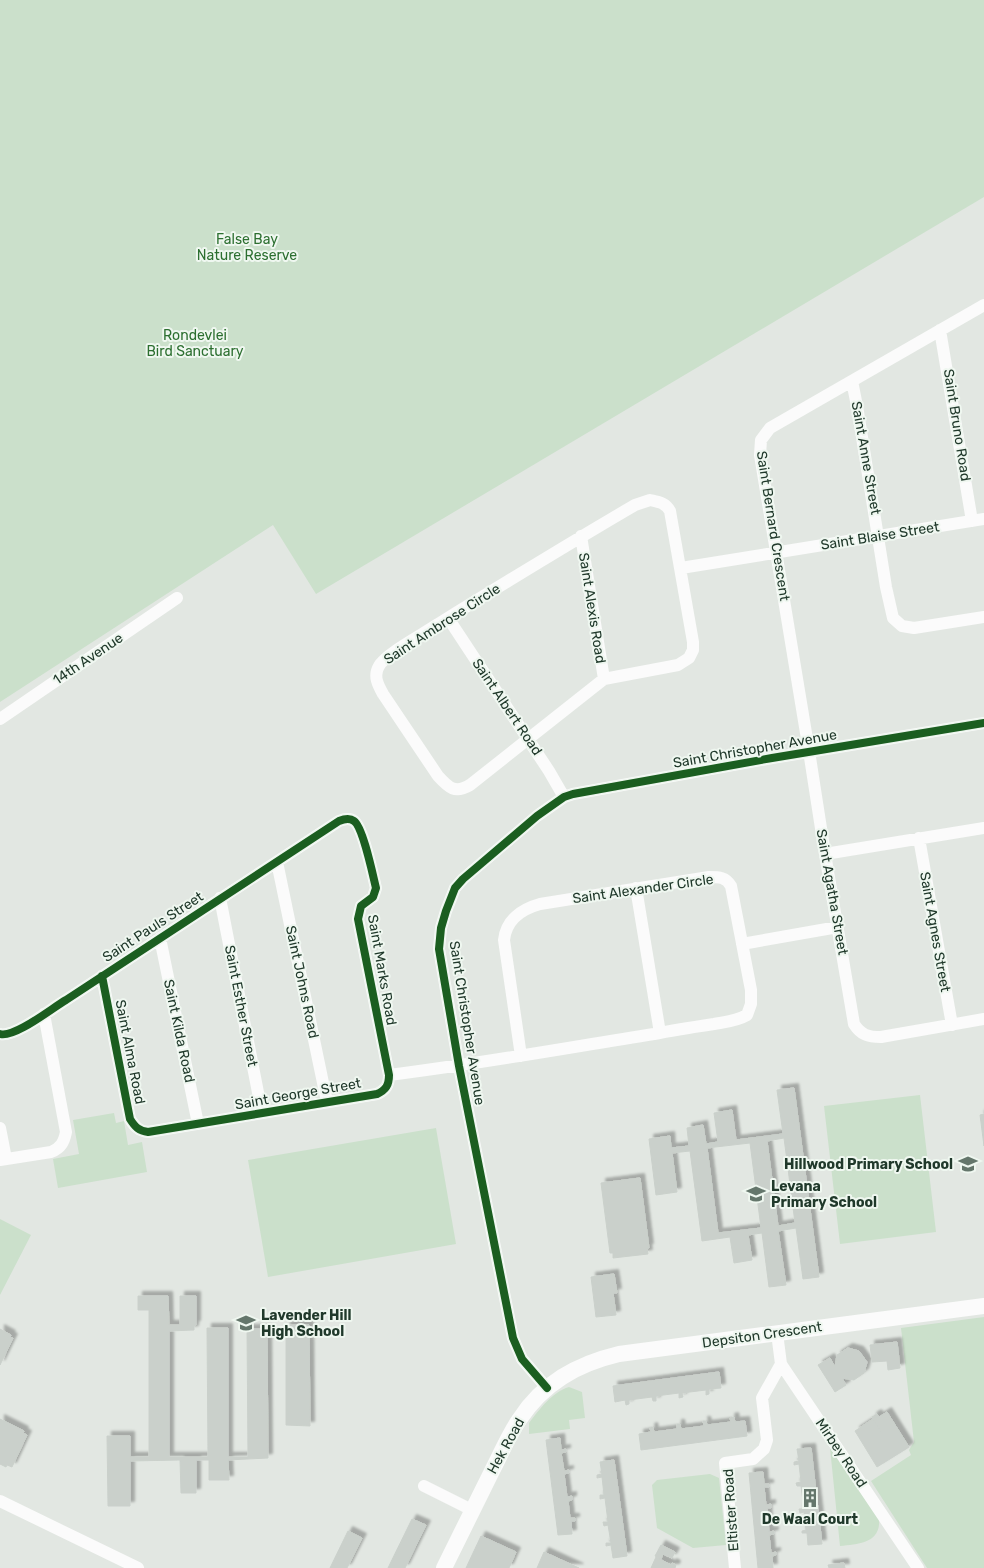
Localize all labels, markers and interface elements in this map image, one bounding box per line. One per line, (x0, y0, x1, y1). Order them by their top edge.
park label: False Bay Nature Reserve (197, 231, 297, 264)
park label: Rondevlei Bird Sanctuary (147, 327, 244, 360)
street label: Saint Bruno Road (940, 368, 974, 482)
street label: Saint Anne Street (848, 400, 884, 517)
street label: Saint Bernard Crescent (753, 450, 793, 603)
street label: Saint Blaise Street (819, 518, 941, 554)
street label: Saint Alexis Road (575, 551, 609, 665)
street label: Saint Ambrose Circle (381, 580, 504, 668)
street label: 14th Avenue (50, 629, 126, 689)
street label: Saint Albert Road (468, 655, 546, 759)
street label: Saint Christopher Avenue (672, 726, 838, 772)
street label: Saint Agatha Street (813, 828, 852, 957)
street label: Saint Alexander Circle (571, 871, 715, 907)
street label: Saint Agnes Street (916, 871, 954, 994)
street label: Saint Pauls Street (99, 888, 207, 966)
street label: Saint Marks Road (364, 913, 400, 1027)
street label: Saint Johns Road (282, 924, 322, 1040)
street label: Saint Christopher Avenue (446, 940, 488, 1107)
street label: Saint Esther Street (221, 944, 261, 1069)
street label: Saint Kilda Road (160, 978, 198, 1084)
street label: Saint Alma Road (112, 998, 148, 1106)
street label: Saint George Street (234, 1074, 363, 1113)
school or university icon: Hillwood Primary School (957, 1153, 979, 1175)
place label: Hillwood Primary School (784, 1156, 953, 1173)
place label: Levana Primary School (771, 1178, 877, 1211)
school or university icon: Levana Primary School (745, 1183, 767, 1205)
place label: Lavender Hill High School (261, 1307, 351, 1340)
school or university icon: Lavender Hill High School (235, 1312, 257, 1334)
street label: Depsiton Crescent (701, 1318, 823, 1352)
street label: Hek Road (484, 1415, 528, 1477)
street label: Mirbey Road (812, 1415, 870, 1491)
street label: Eltister Road (720, 1468, 742, 1552)
building icon: De Waal Court (799, 1487, 821, 1509)
place label: De Waal Court (762, 1511, 859, 1528)

